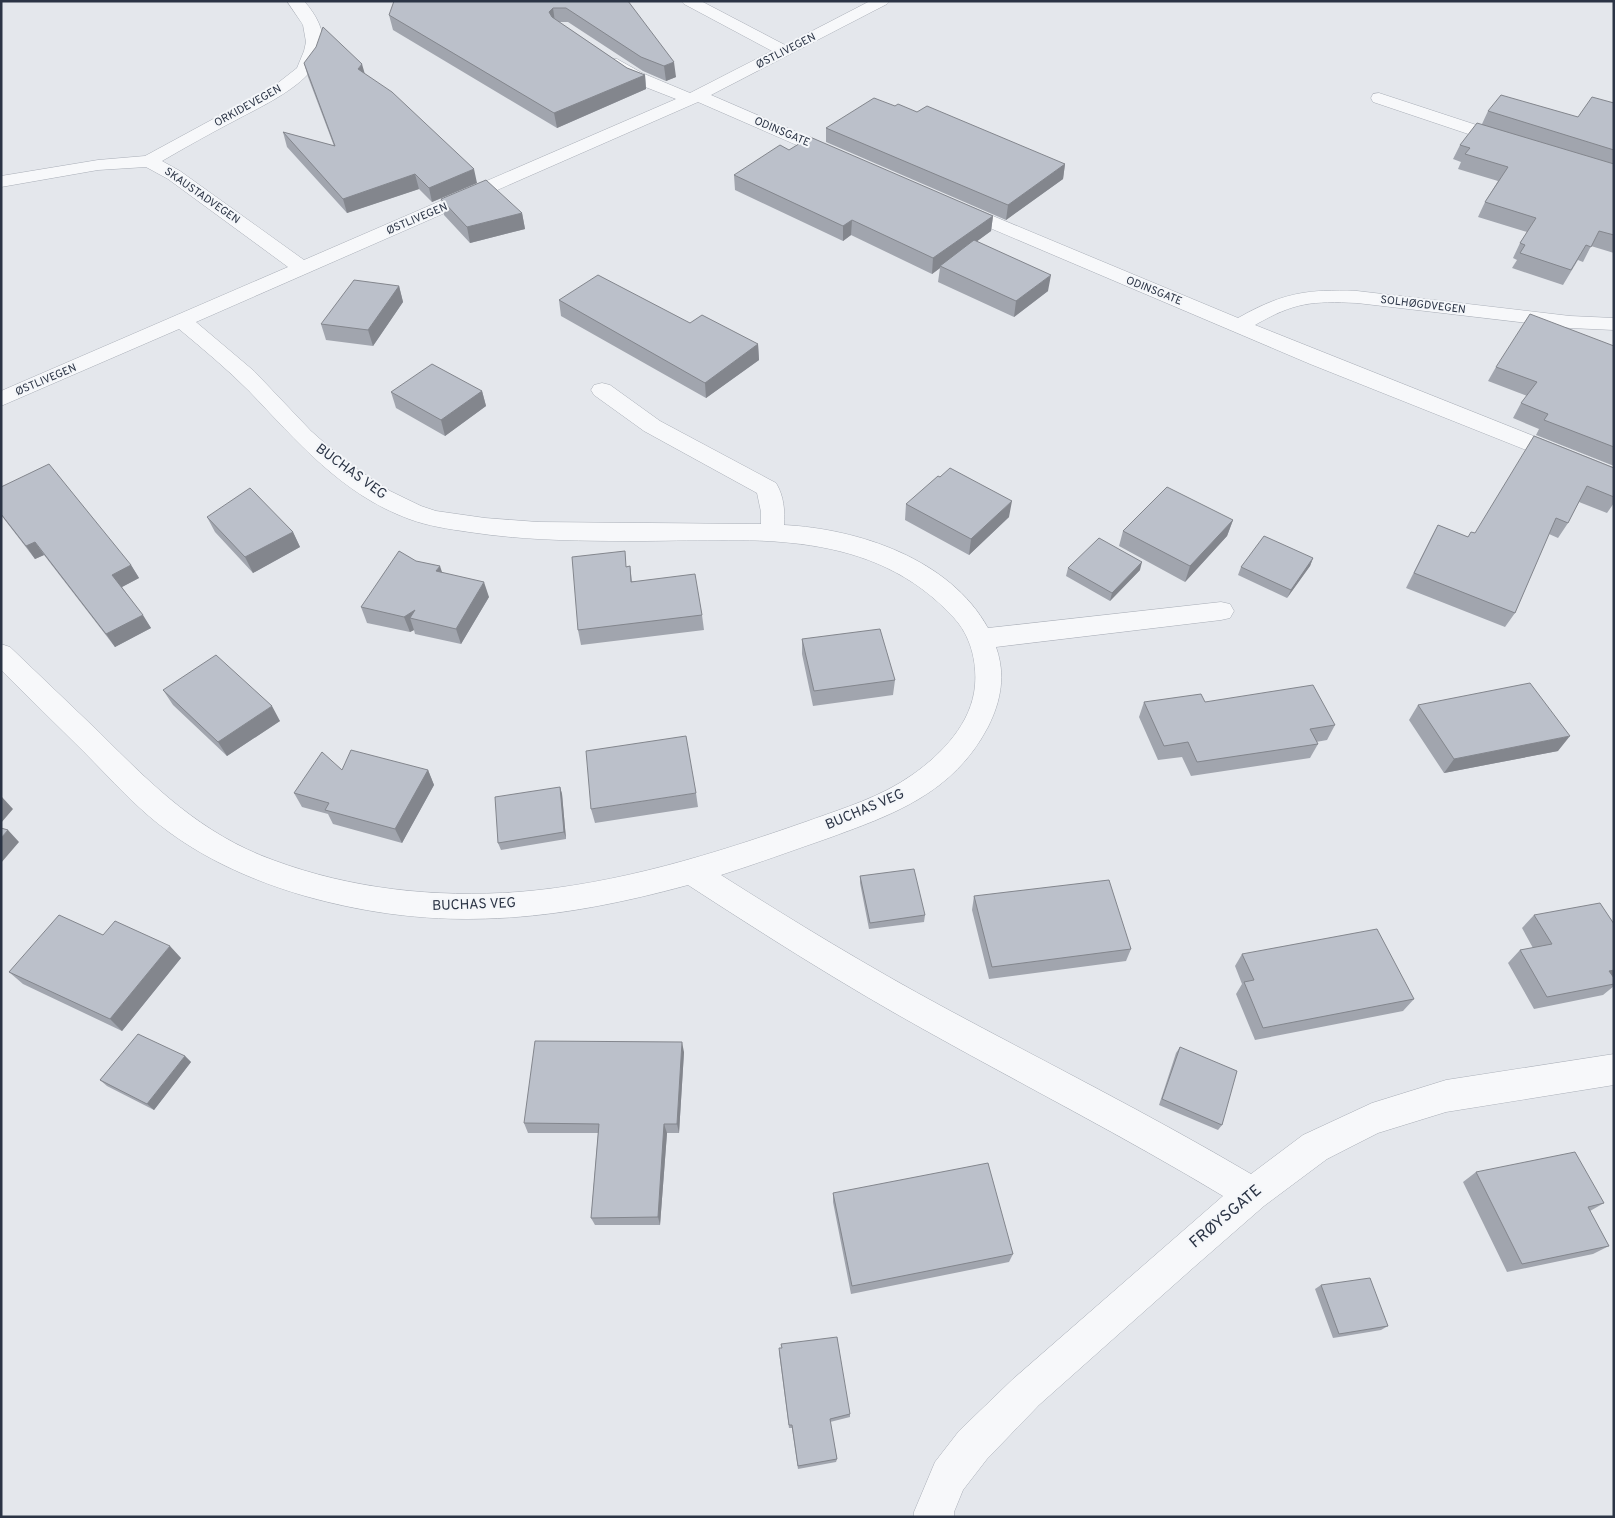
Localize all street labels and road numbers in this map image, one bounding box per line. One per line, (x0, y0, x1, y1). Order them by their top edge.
street label: ØSTLIVEGEN (754, 30, 818, 72)
street label: ORKIDEVEGEN (212, 82, 284, 130)
street label: ODINSGATE (752, 114, 812, 150)
street label: SKAUSTADVEGEN (161, 165, 243, 227)
street label: ØSTLIVEGEN (384, 200, 450, 238)
street label: ODINSGATE (1124, 273, 1184, 309)
street label: SOLHØGDVEGEN (1379, 293, 1467, 317)
street label: ØSTLIVEGEN (13, 361, 79, 399)
street label: BUCHAS VEG (312, 440, 390, 504)
street label: BUCHAS VEG (823, 786, 907, 834)
street label: BUCHAS VEG (432, 895, 516, 915)
street label: FRØYSGATE (1186, 1181, 1266, 1253)

